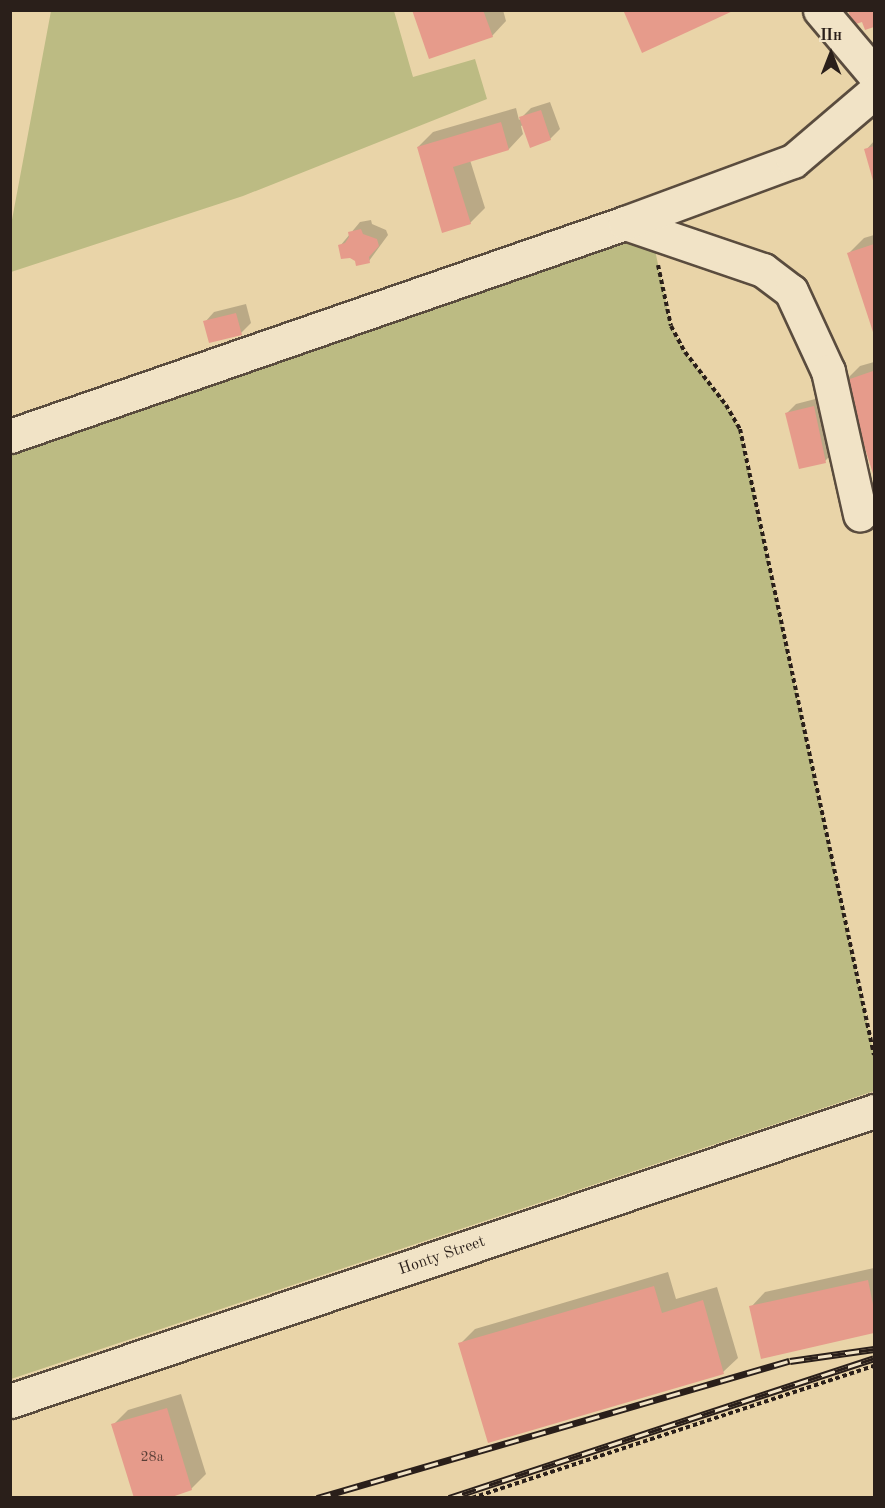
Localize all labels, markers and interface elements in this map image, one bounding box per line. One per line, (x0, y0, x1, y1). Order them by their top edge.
north arrow (801, 24, 861, 84)
text: Пн (820, 28, 842, 44)
street label: Honty Street (396, 1232, 488, 1280)
house number: 28а (140, 1449, 164, 1465)

